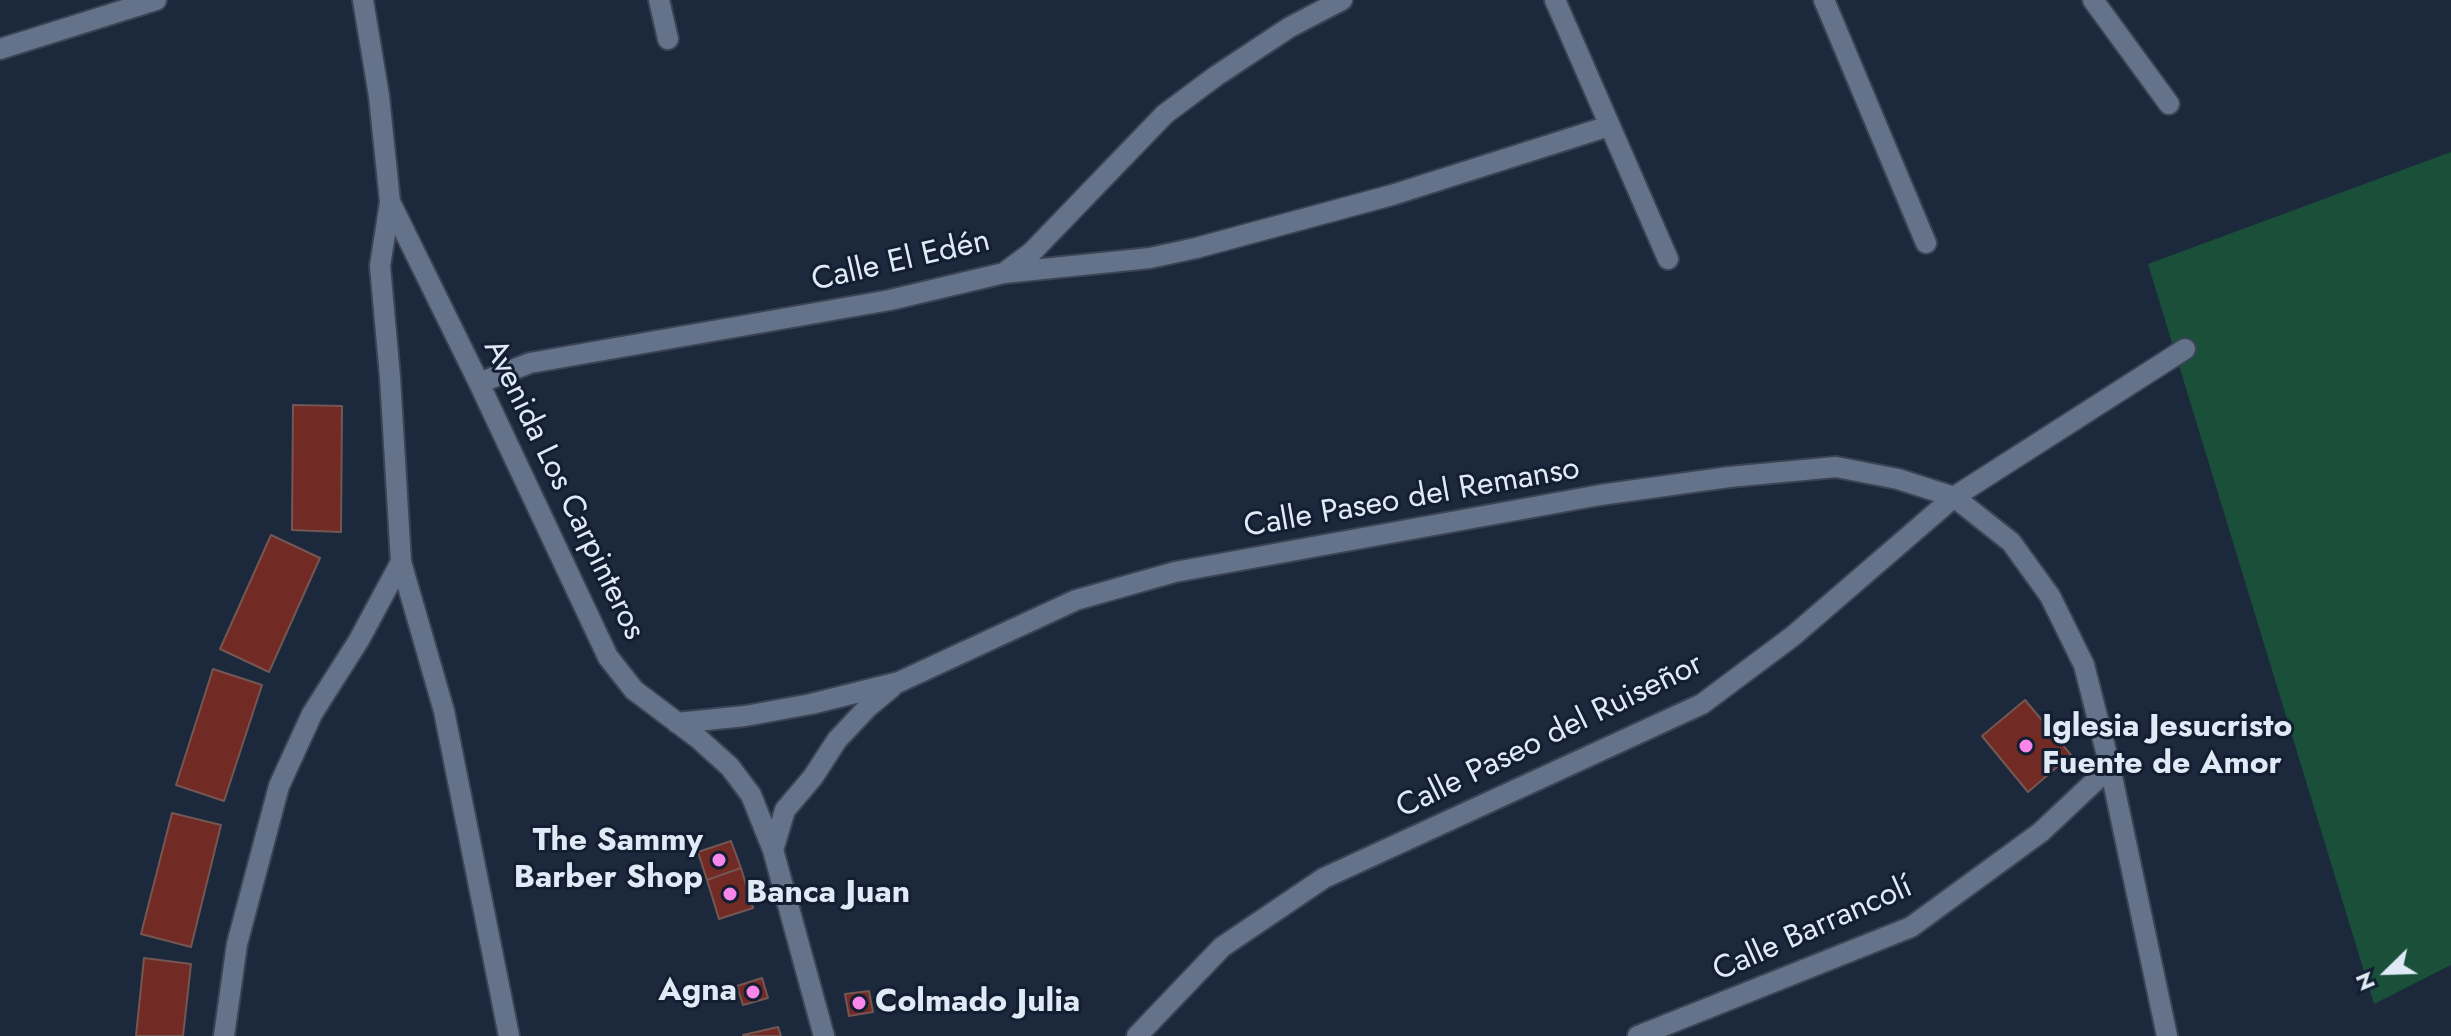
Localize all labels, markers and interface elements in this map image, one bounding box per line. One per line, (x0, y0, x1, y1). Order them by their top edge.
street label: Calle El Edén (808, 223, 994, 301)
street label: Avenida Los Carpinteros (474, 334, 652, 646)
street label: Calle Paseo del Remanso (1241, 451, 1583, 547)
street label: Calle Paseo del Ruiseñor (1391, 646, 1709, 828)
place label: Iglesia Jesucristo Fuente de Amor (2042, 709, 2292, 784)
marker: Iglesia Jesucristo Fuente de Amor (2017, 737, 2035, 755)
place label: The Sammy Barber Shop (514, 823, 703, 898)
marker: The Sammy Barber Shop (710, 851, 728, 869)
street label: Calle Barrancolí (1707, 869, 1919, 991)
place label: Banca Juan (746, 875, 910, 913)
marker: Banca Juan (721, 885, 739, 903)
north arrow (2347, 932, 2427, 1012)
text: N (2347, 967, 2383, 996)
place label: Agna (658, 973, 737, 1011)
marker: Agna (744, 983, 762, 1001)
place label: Colmado Julia (875, 984, 1080, 1022)
marker: Colmado Julia (850, 994, 868, 1012)

